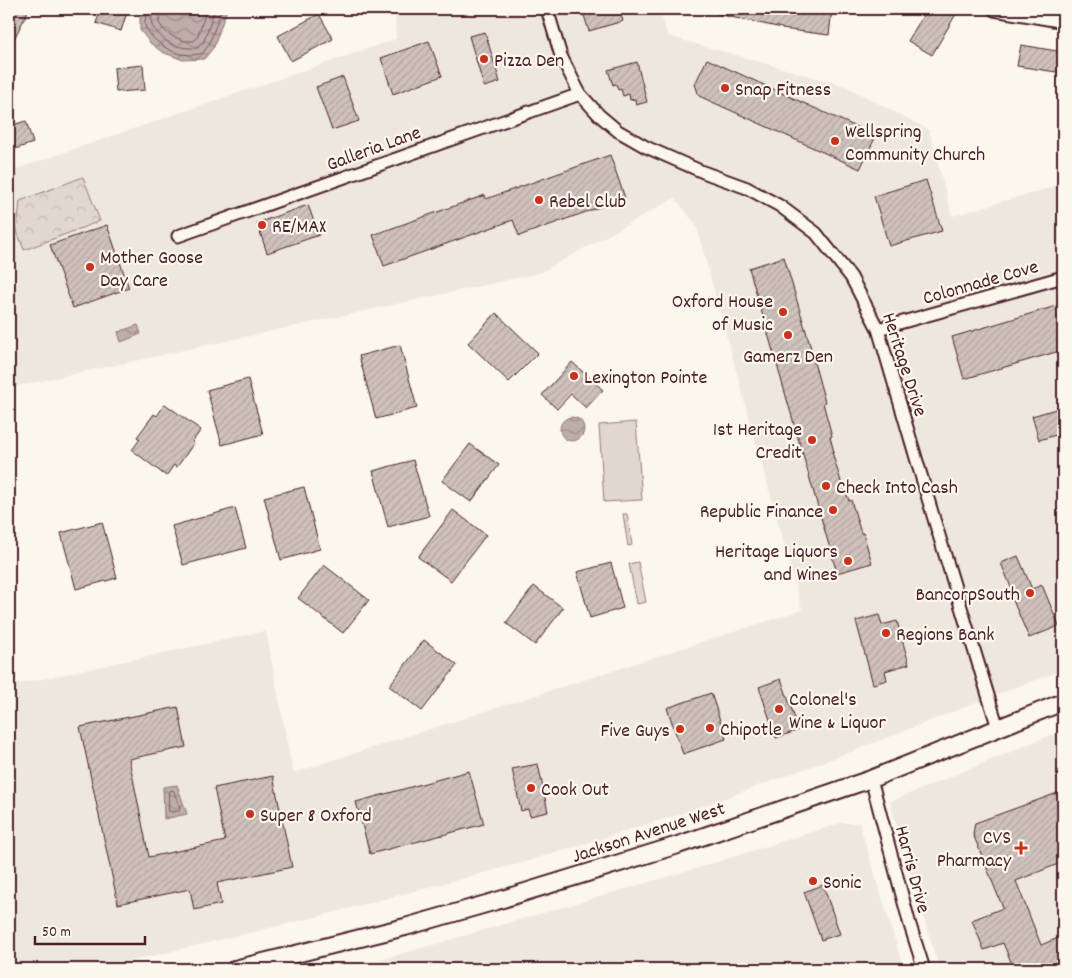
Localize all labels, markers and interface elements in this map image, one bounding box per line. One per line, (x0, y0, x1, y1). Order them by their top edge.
place label: Pizza Den (494, 48, 564, 76)
marker: Pizza Den (478, 53, 490, 65)
place label: Snap Fitness (735, 77, 831, 105)
marker: Snap Fitness (719, 82, 731, 94)
place label: Wellspring Community Church (845, 119, 985, 170)
street label: Galleria Lane (323, 120, 425, 180)
marker: Wellspring Community Church (829, 135, 841, 147)
place label: Rebel Club (549, 189, 626, 217)
marker: Rebel Club (533, 194, 545, 206)
place label: RE/MAX (272, 214, 326, 242)
marker: RE/MAX (256, 219, 268, 231)
place label: Mother Goose Day Care (100, 245, 203, 296)
street label: Colonnade Cove (920, 254, 1042, 314)
marker: Mother Goose Day Care (84, 261, 96, 273)
place label: Oxford House of Music (672, 289, 773, 340)
marker: Oxford House of Music (777, 306, 789, 318)
street label: Heritage Drive (873, 309, 933, 421)
marker: Gamerz Den (782, 329, 794, 341)
place label: Gamerz Den (743, 344, 833, 372)
place label: Lexington Pointe (584, 365, 707, 393)
marker: Lexington Pointe (568, 370, 580, 382)
place label: 1st Heritage Credit (713, 417, 802, 468)
marker: 1st Heritage Credit (806, 434, 818, 446)
place label: Check Into Cash (836, 475, 958, 503)
marker: Check Into Cash (820, 480, 832, 492)
place label: Republic Finance (700, 499, 823, 527)
marker: Republic Finance (827, 504, 839, 516)
place label: Heritage Liquors and Wines (715, 539, 838, 590)
marker: Heritage Liquors and Wines (842, 555, 854, 567)
place label: BancorpSouth (915, 582, 1020, 610)
marker: BancorpSouth (1024, 587, 1036, 599)
place label: Regions Bank (896, 622, 994, 650)
marker: Regions Bank (880, 627, 892, 639)
place label: Colonel's Wine & Liquor (789, 687, 886, 738)
marker: Colonel's Wine & Liquor (773, 703, 785, 715)
place label: Chipotle (720, 717, 782, 745)
place label: Five Guys (600, 718, 670, 746)
marker: Chipotle (704, 722, 716, 734)
marker: Five Guys (674, 723, 686, 735)
place label: Cook Out (541, 777, 609, 805)
marker: Cook Out (525, 782, 537, 794)
street label: Jackson Avenue West (569, 796, 729, 872)
place label: Super 8 Oxford (260, 803, 372, 831)
marker: Super 8 Oxford (244, 808, 256, 820)
street label: Harris Drive (886, 823, 936, 917)
place label: CVS Pharmacy (937, 825, 1012, 876)
marker: CVS Pharmacy (1015, 842, 1027, 854)
place label: Sonic (823, 870, 862, 898)
marker: Sonic (807, 875, 819, 887)
scale bar (35, 913, 145, 945)
text: 50 m (42, 922, 71, 944)

